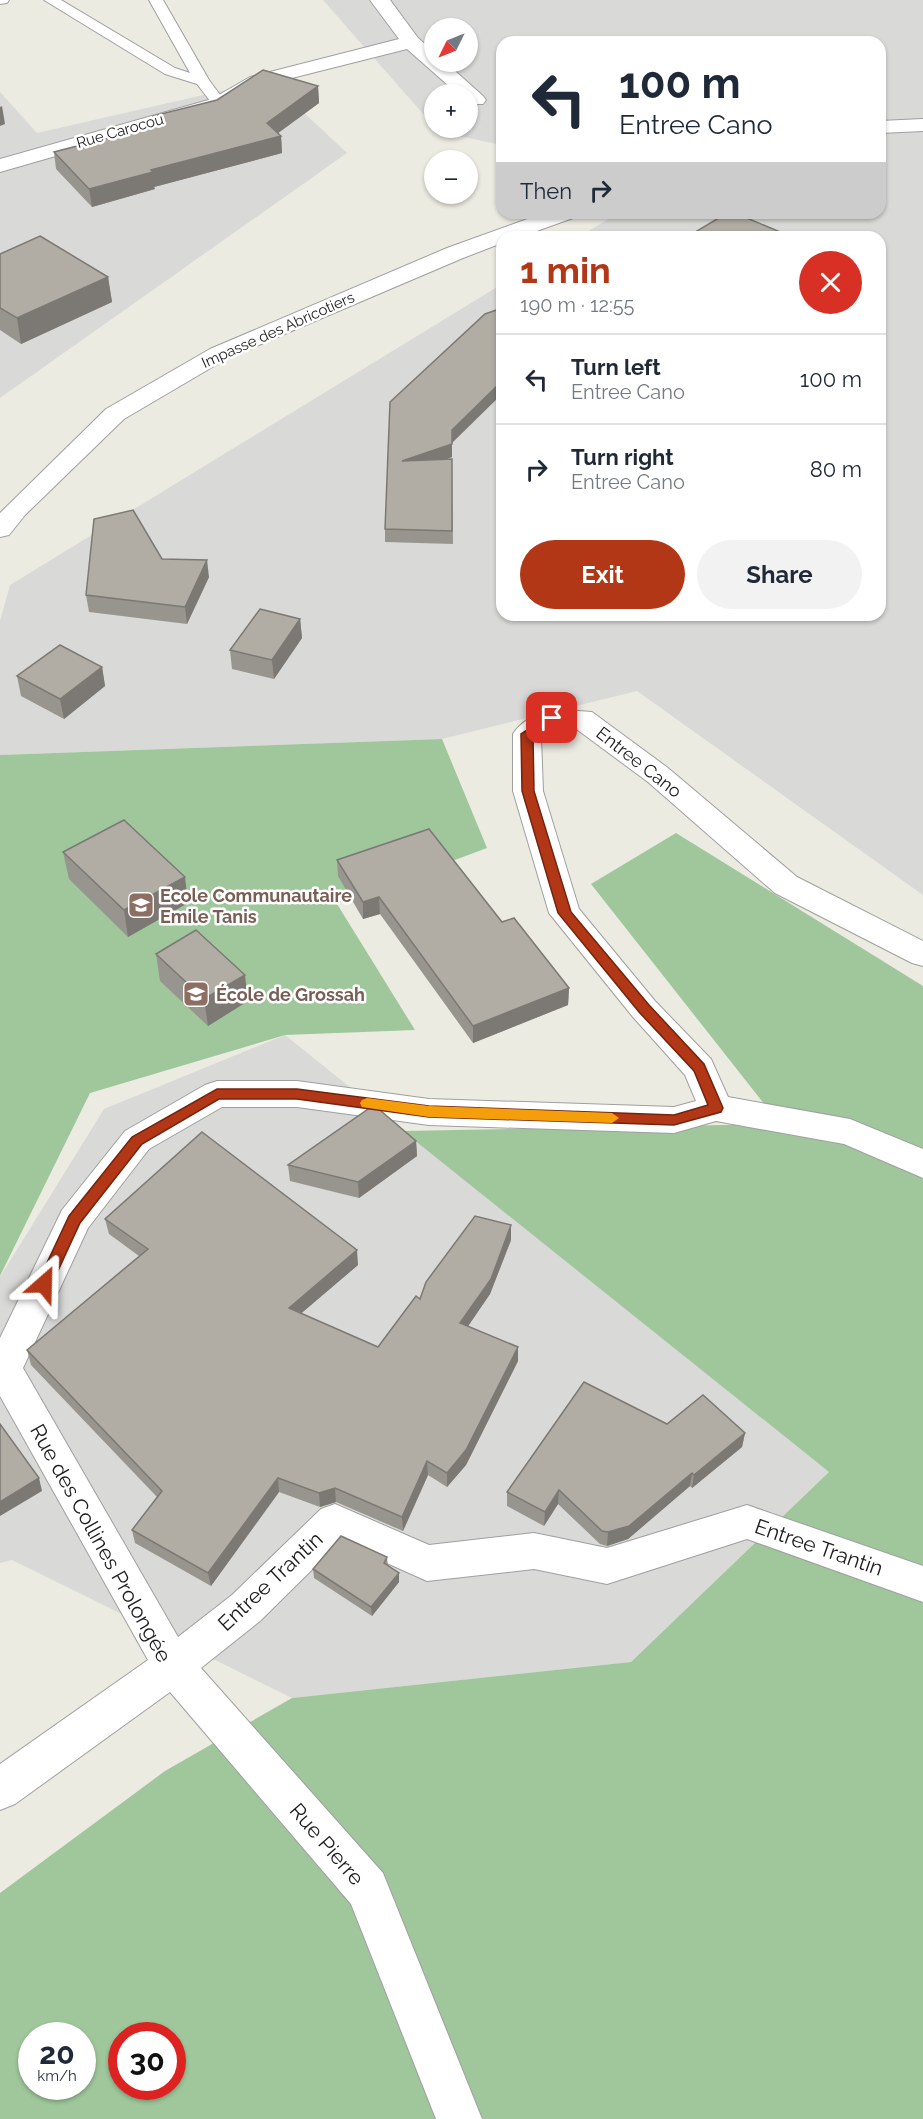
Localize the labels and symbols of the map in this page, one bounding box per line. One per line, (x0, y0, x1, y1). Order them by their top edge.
north arrow (424, 18, 478, 72)
street label: Rue Carocou (74, 110, 166, 152)
street label: Impasse des Abricotiers (199, 288, 357, 372)
pin (526, 692, 577, 743)
street label: Entree Cano (592, 722, 686, 802)
place label: Ecole Communautaire Emile Tanis (160, 885, 352, 927)
school or university icon: Ecole Communautaire Emile Tanis (126, 890, 156, 920)
school or university icon: École de Grossah (181, 979, 211, 1009)
place label: École de Grossah (216, 984, 365, 1005)
position arrow (12, 1252, 76, 1316)
street label: Rue des Collines Prolongée (25, 1420, 177, 1666)
street label: Entree Trantin (752, 1513, 886, 1581)
street label: Entree Trantin (212, 1526, 328, 1636)
street label: Rue Pierre (285, 1798, 369, 1890)
speed limit sign: 30 (108, 2022, 186, 2100)

